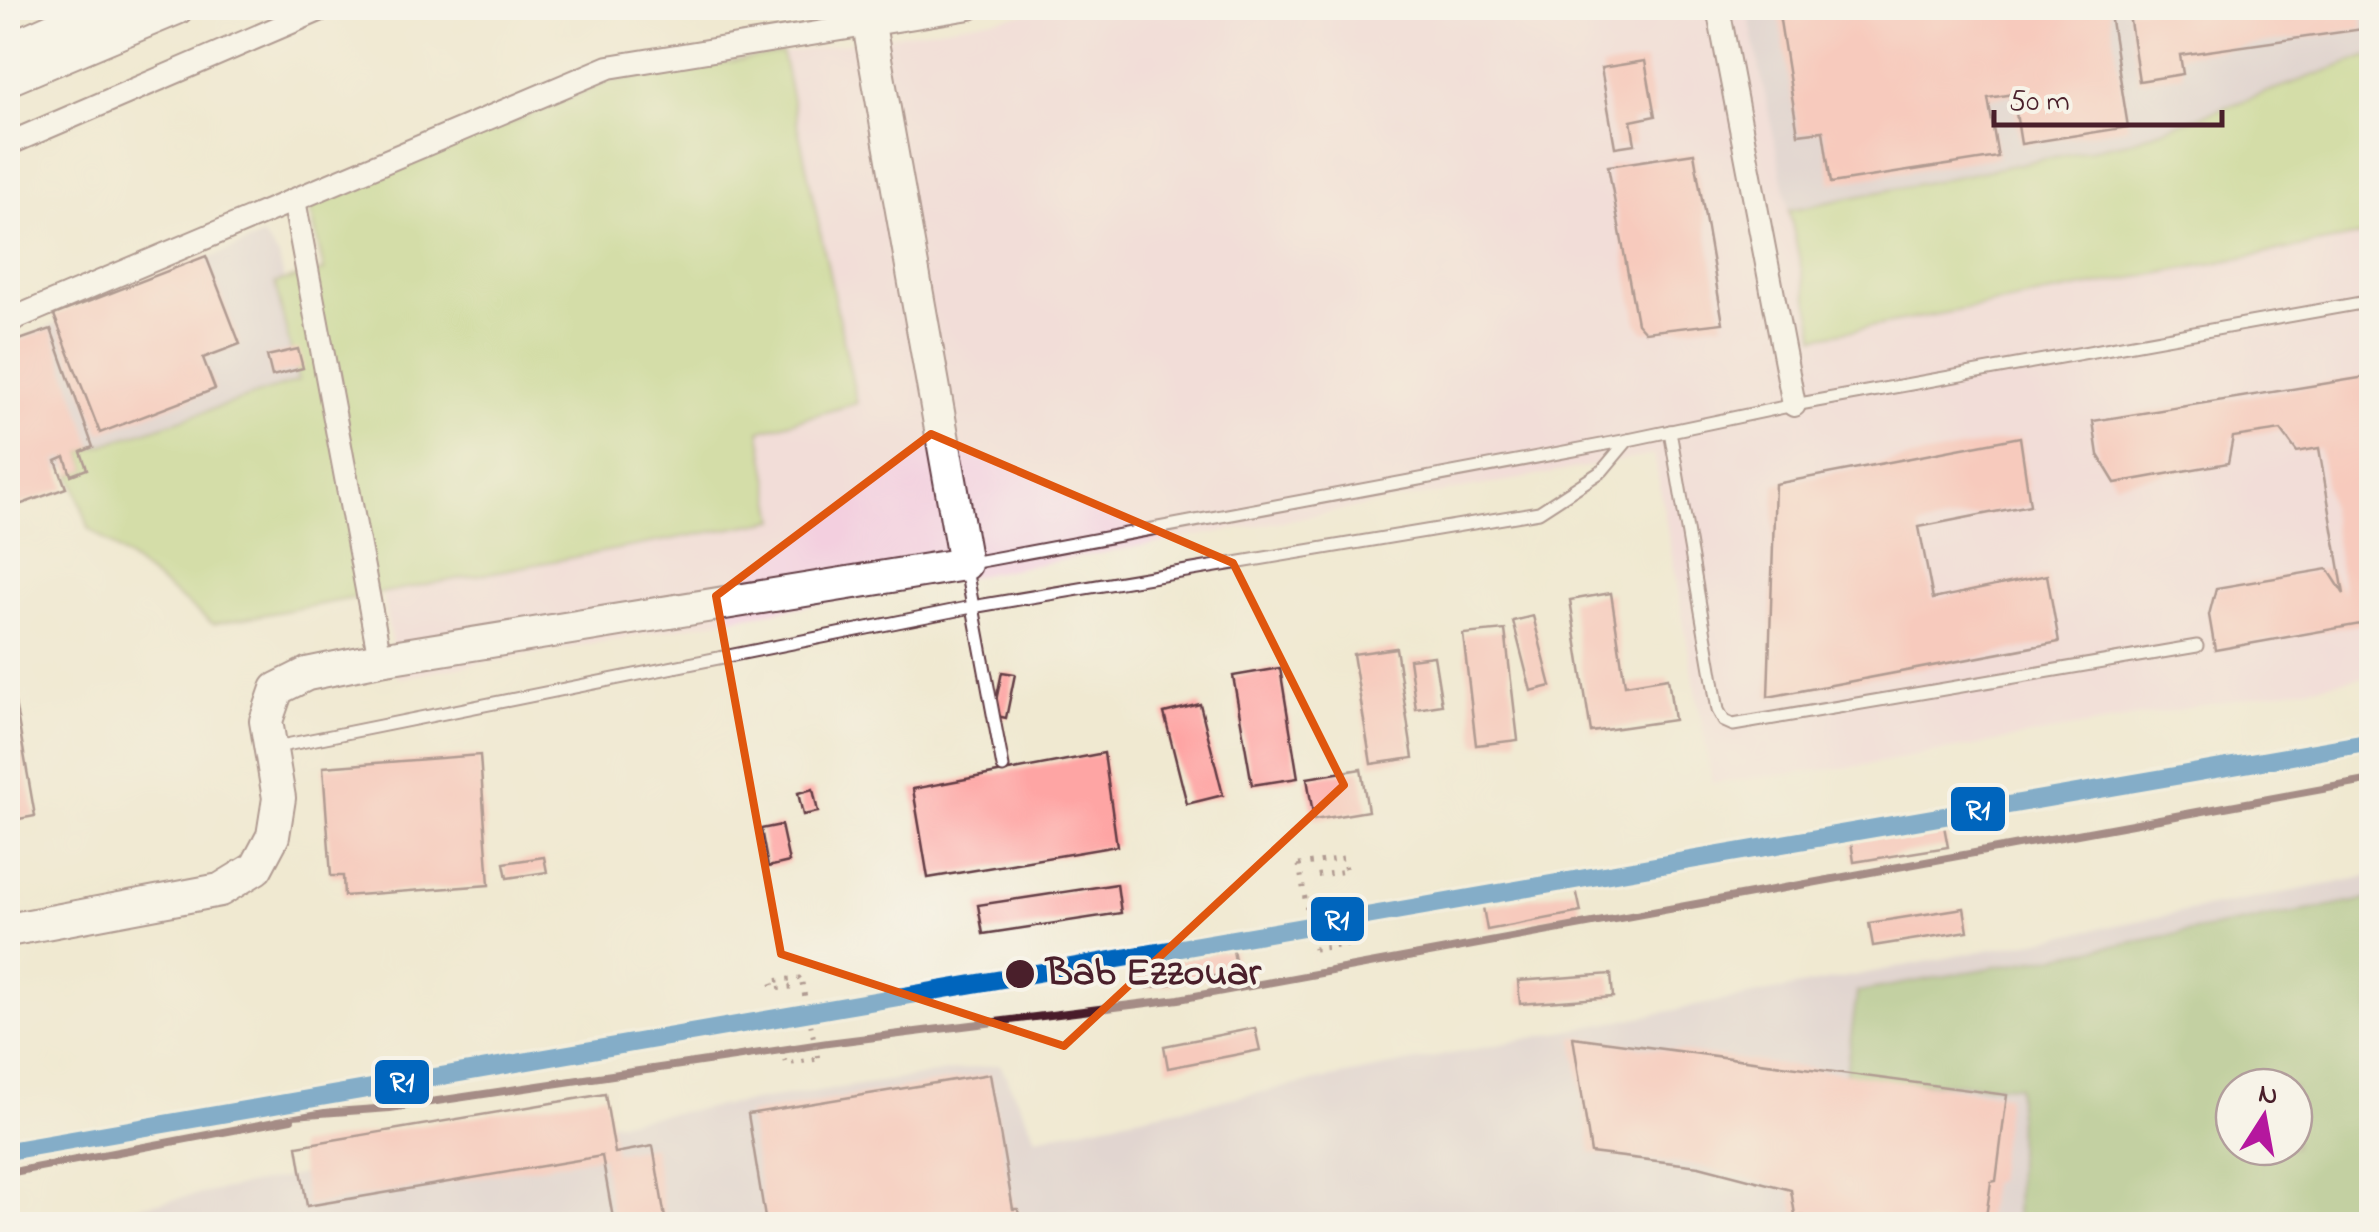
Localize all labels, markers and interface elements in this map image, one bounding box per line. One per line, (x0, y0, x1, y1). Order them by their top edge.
scale bar (1994, 65, 2222, 127)
text: 50 m (2009, 81, 2070, 125)
line badge: R1 (1949, 785, 2007, 833)
text: R1 (1966, 792, 1990, 833)
line badge: R1 (1309, 895, 1366, 943)
text: R1 (1325, 902, 1349, 943)
place label: Bab Ezzouar (1044, 945, 1263, 1004)
marker: Bab Ezzouar (1003, 957, 1037, 991)
line badge: R1 (373, 1058, 431, 1106)
text: R1 (390, 1064, 414, 1105)
north arrow (2214, 1067, 2314, 1167)
text: N (2255, 1074, 2281, 1118)

